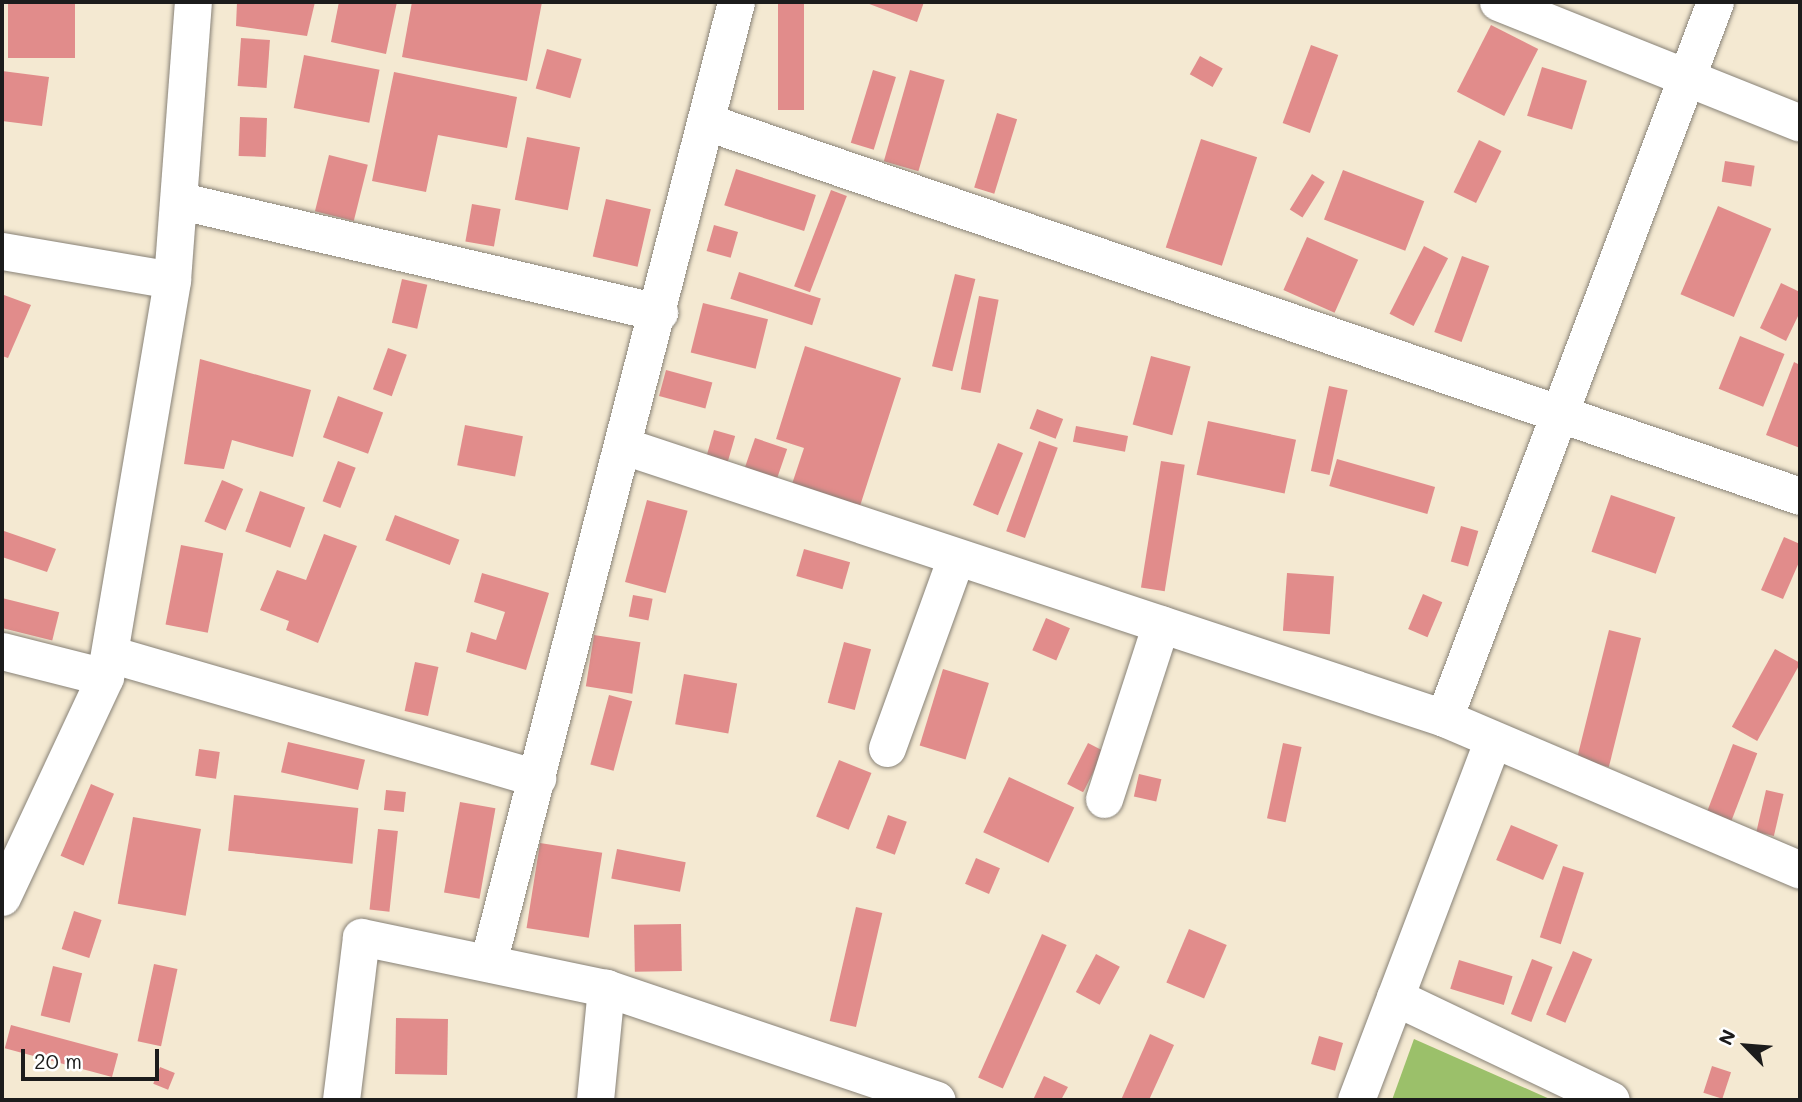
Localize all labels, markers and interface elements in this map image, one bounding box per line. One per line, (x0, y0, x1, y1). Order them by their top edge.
north arrow (1711, 1011, 1781, 1081)
text: N (1712, 1025, 1741, 1049)
scale bar (24, 1036, 163, 1080)
text: 20 m (34, 1047, 82, 1074)

